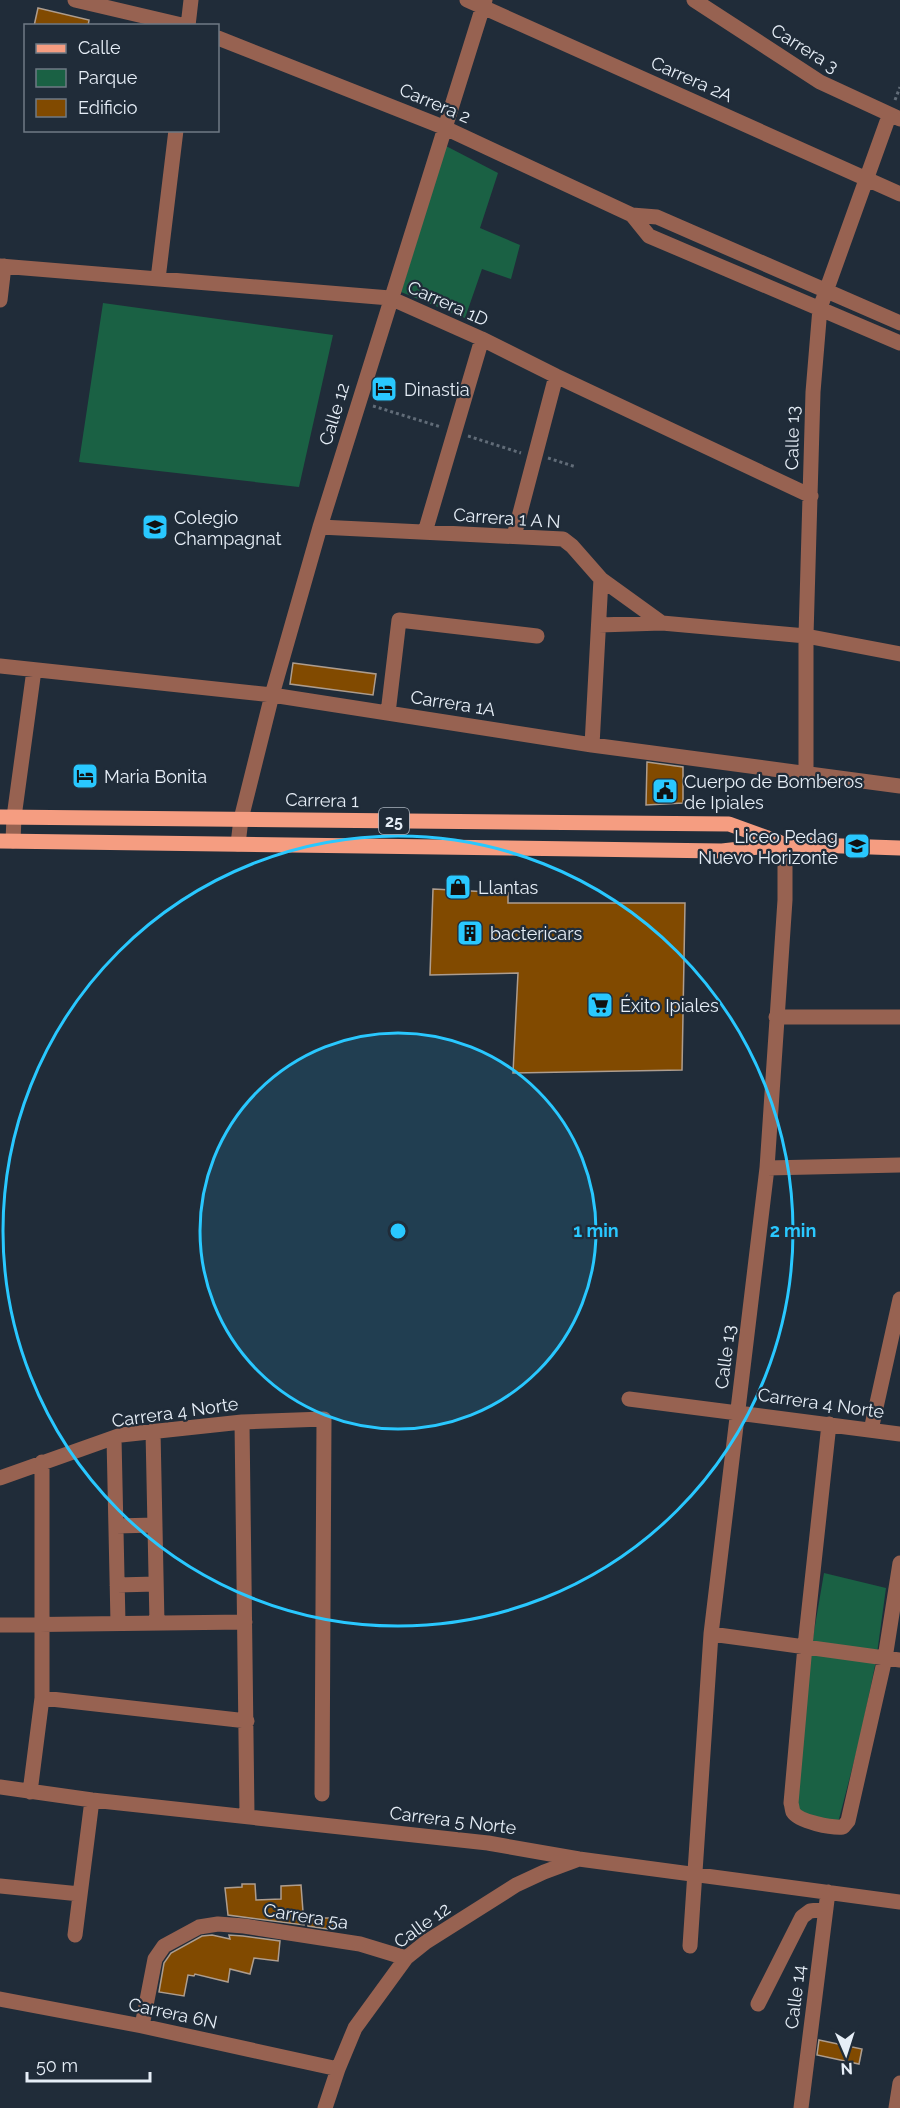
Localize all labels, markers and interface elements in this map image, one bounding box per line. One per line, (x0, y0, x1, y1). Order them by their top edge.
street label: Carrera 3 (767, 19, 843, 77)
legend (24, 24, 219, 132)
text: Calle (78, 37, 121, 58)
street label: Carrera 2A (648, 52, 736, 106)
text: Parque (78, 67, 138, 88)
street label: Carrera 2 (396, 79, 474, 127)
text: Edificio (78, 97, 138, 118)
street label: Carrera 1D (404, 276, 492, 330)
hotel icon: Dinastia (369, 374, 399, 404)
place label: Dinastia (404, 379, 470, 400)
street label: Calle 12 (315, 380, 353, 448)
street label: Calle 13 (781, 406, 803, 470)
street label: Carrera 1 A N (453, 504, 561, 532)
place label: Colegio Champagnat (174, 507, 282, 549)
school or university icon: Colegio Champagnat (140, 512, 170, 542)
street label: Carrera 1A (409, 686, 497, 720)
hotel icon: Maria Bonita (70, 761, 100, 791)
place label: Maria Bonita (104, 766, 207, 787)
place label: Cuerpo de Bomberos de Ipiales (684, 771, 863, 813)
public building icon: Cuerpo de Bomberos de Ipiales (650, 776, 680, 806)
street label: Carrera 1 (285, 789, 359, 811)
road number: 25 (379, 808, 409, 834)
place label: Liceo Pedag Nuevo Horizonte (698, 826, 838, 868)
school or university icon: Liceo Pedag Nuevo Horizonte (842, 831, 872, 861)
shop icon: Llantas (443, 872, 473, 902)
place label: Llantas (478, 877, 538, 898)
building icon: bactericars (455, 918, 485, 948)
place label: bactericars (490, 923, 582, 944)
supermarket icon: Éxito Ipiales (585, 990, 615, 1020)
place label: Éxito Ipiales (620, 994, 719, 1016)
text: 1 min (573, 1220, 619, 1241)
text: 2 min (770, 1220, 816, 1241)
centre of rings (388, 1221, 408, 1241)
street label: Calle 13 (711, 1324, 739, 1390)
street label: Carrera 4 Norte (756, 1384, 886, 1422)
street label: Carrera 4 Norte (110, 1393, 240, 1431)
street label: Carrera 5 Norte (389, 1802, 518, 1838)
street label: Calle 12 (390, 1898, 454, 1952)
street label: Carrera 5a (262, 1899, 350, 1933)
street label: Calle 14 (781, 1963, 809, 2030)
street label: Carrera 6N (127, 1993, 219, 2033)
north arrow (816, 2024, 876, 2084)
scale bar (27, 2045, 150, 2083)
text: 50 m (36, 2055, 78, 2076)
text: N (840, 2059, 853, 2078)

